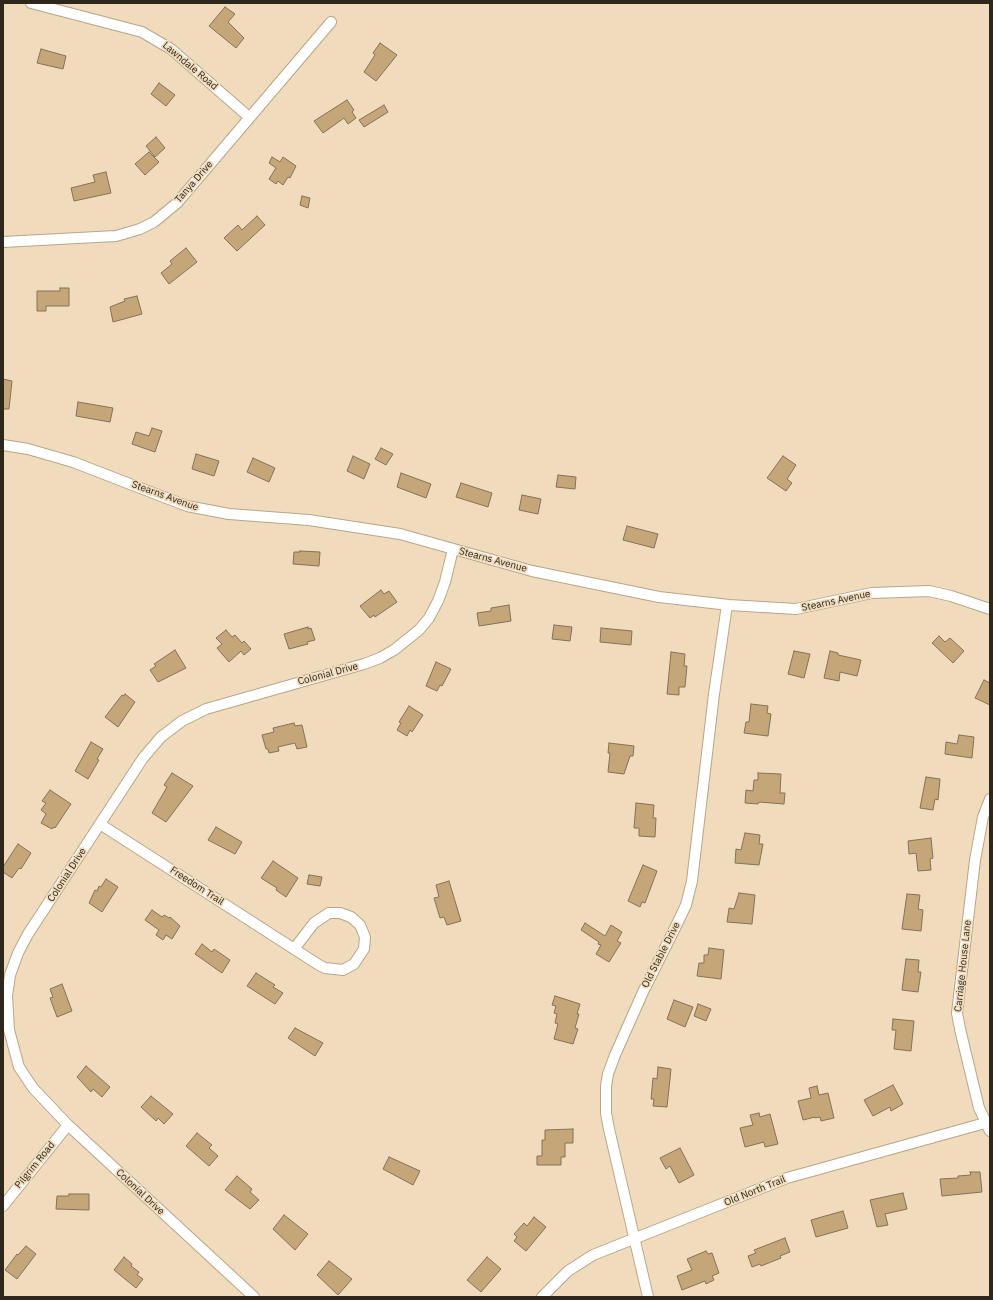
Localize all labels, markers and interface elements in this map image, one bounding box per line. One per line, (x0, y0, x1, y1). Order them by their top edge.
street label: Lawndale Road (160, 39, 220, 93)
street label: Tanya Drive (173, 159, 215, 205)
street label: Stearns Avenue (130, 478, 200, 514)
street label: Stearns Avenue (458, 545, 528, 575)
street label: Stearns Avenue (800, 588, 872, 614)
street label: Colonial Drive (297, 660, 359, 688)
street label: Colonial Drive (45, 846, 89, 904)
street label: Freedom Trail (168, 864, 226, 908)
street label: Carriage House Lane (952, 919, 974, 1013)
street label: Old Stable Drive (639, 920, 683, 990)
street label: Pilgrim Road (12, 1139, 58, 1191)
street label: Colonial Drive (113, 1166, 167, 1218)
street label: Old North Trail (722, 1173, 788, 1209)

